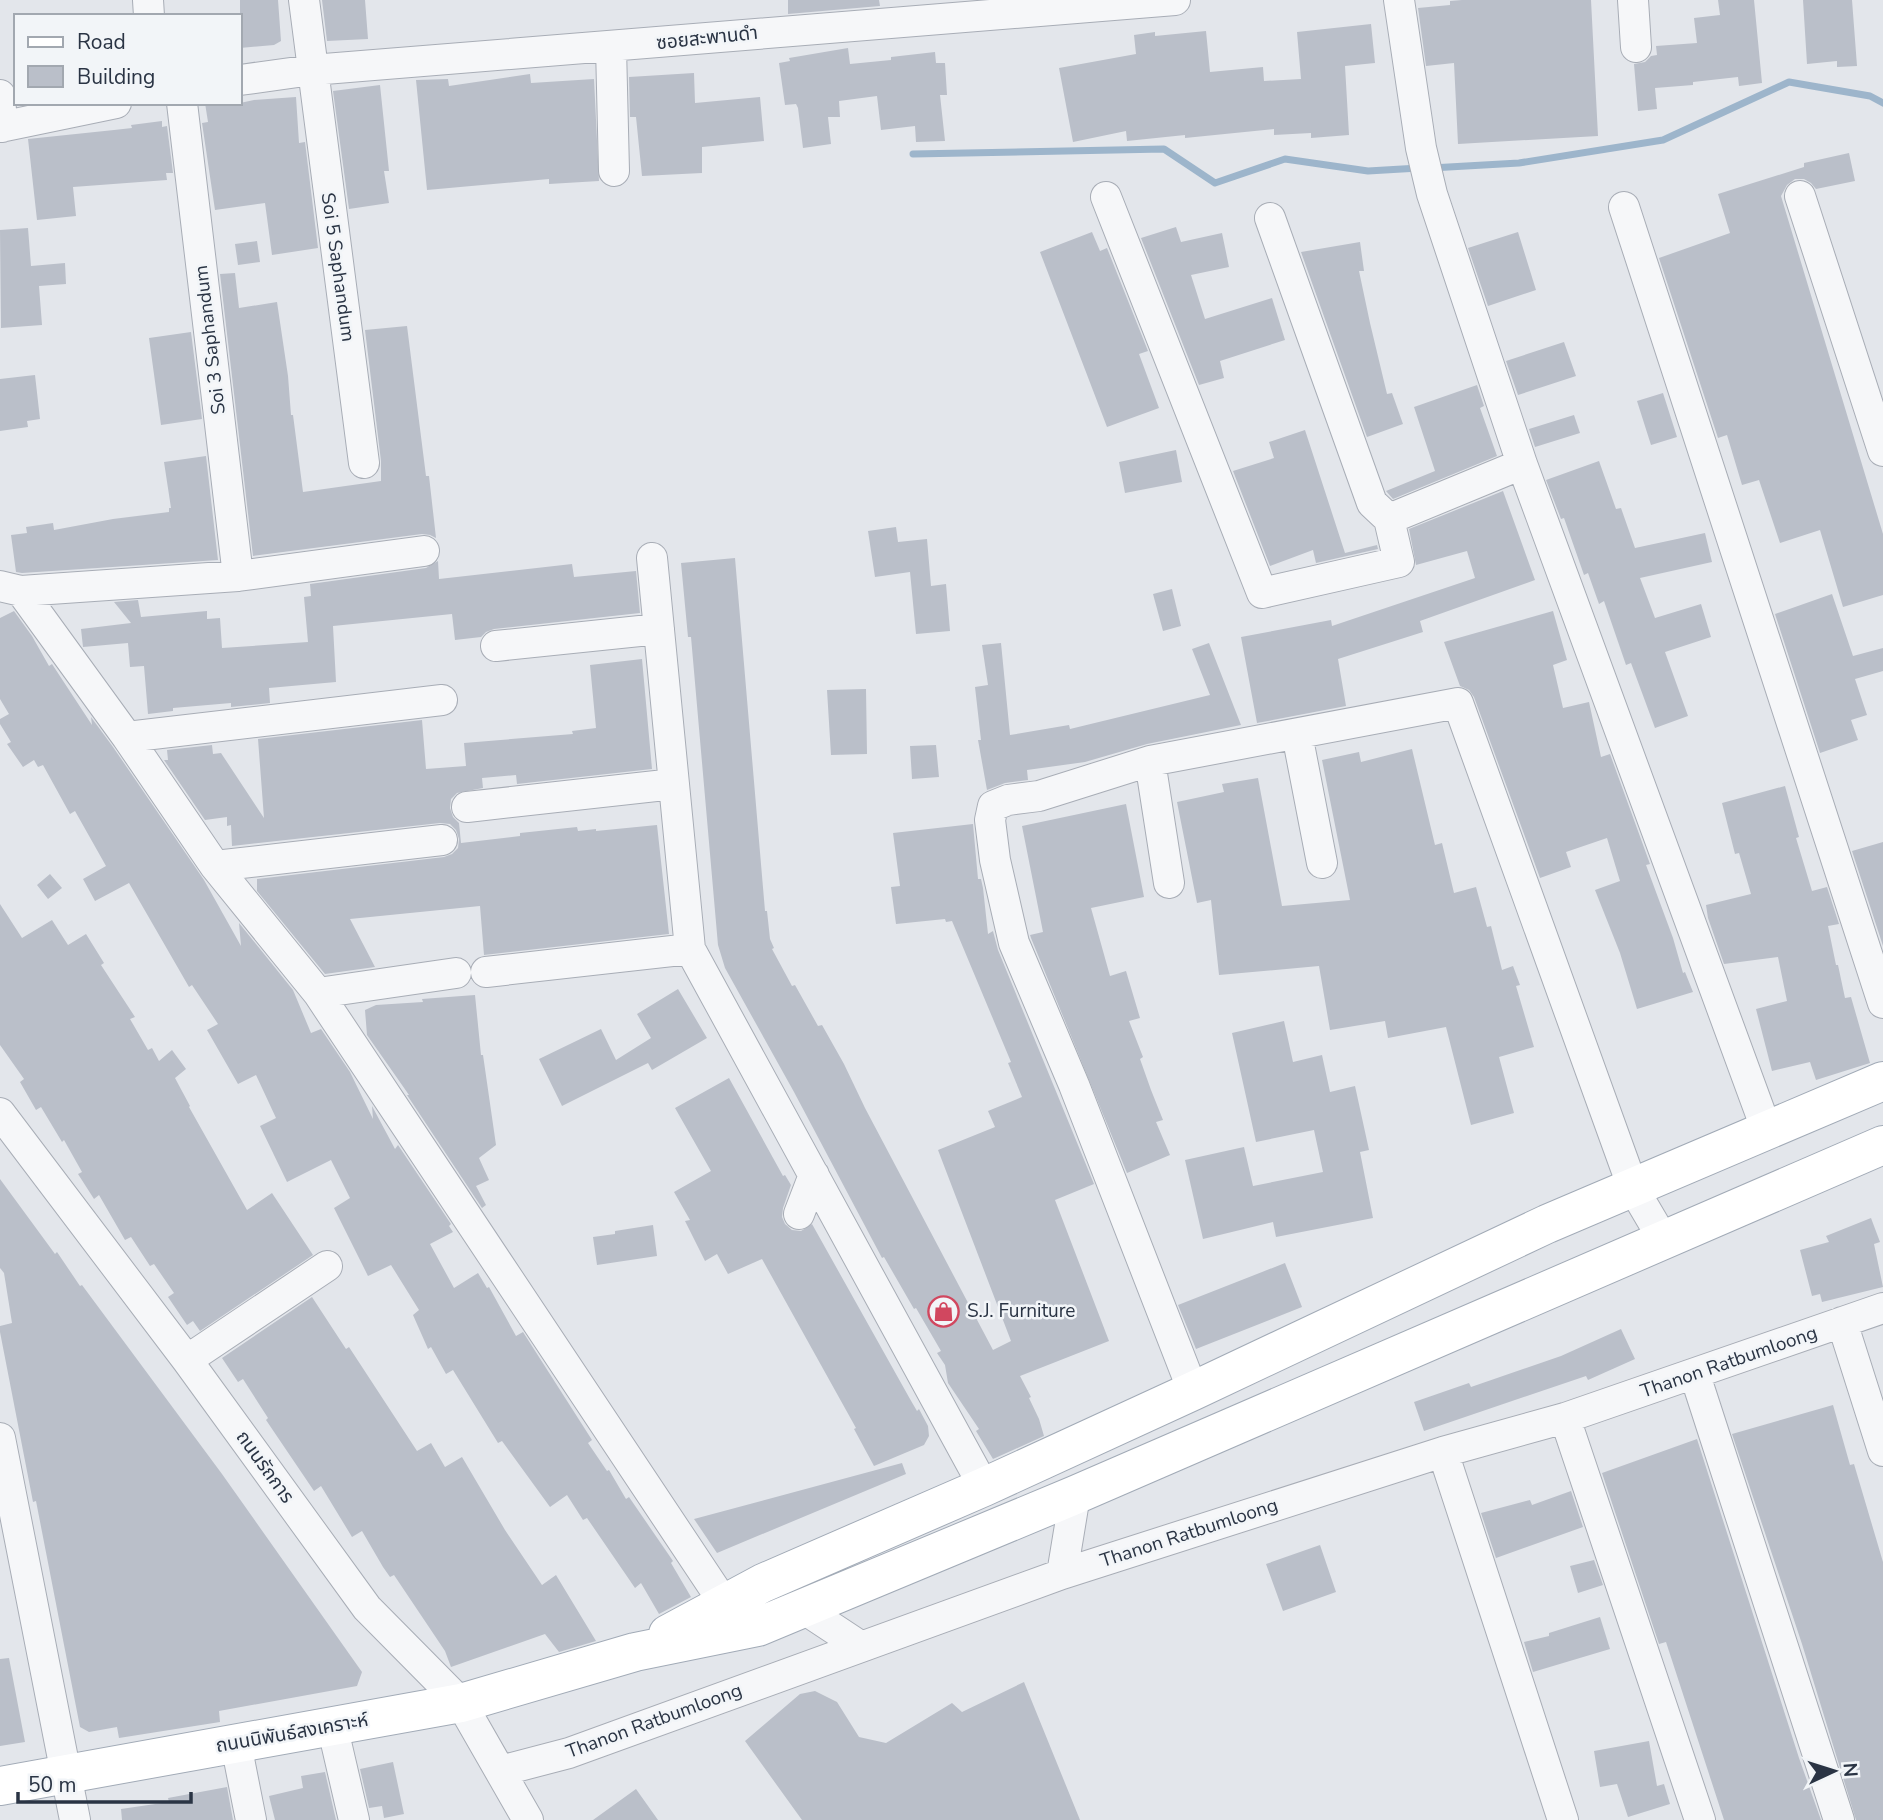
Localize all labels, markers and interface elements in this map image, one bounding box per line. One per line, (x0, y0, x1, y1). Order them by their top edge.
legend (14, 14, 242, 105)
street label: ซอยสะพานดำ (655, 20, 759, 56)
text: Road (77, 28, 126, 56)
text: Building (77, 63, 155, 91)
street label: Soi 5 Saphandum (315, 191, 361, 343)
street label: Soi 3 Saphandum (188, 264, 232, 416)
shop icon: S.J. Furniture (927, 1294, 961, 1328)
place label: S.J. Furniture (967, 1298, 1075, 1324)
street label: Thanon Ratbumloong (1637, 1320, 1821, 1404)
street label: ถนนรัถการ (230, 1425, 300, 1509)
street label: Thanon Ratbumloong (1097, 1492, 1281, 1574)
street label: Thanon Ratbumloong (562, 1677, 746, 1765)
street label: ถนนนิพันธ์สงเคราะห์ (214, 1707, 371, 1759)
north arrow (1799, 1736, 1869, 1806)
scale bar (18, 1760, 191, 1804)
text: N (1836, 1762, 1863, 1778)
text: 50 m (28, 1771, 77, 1799)

